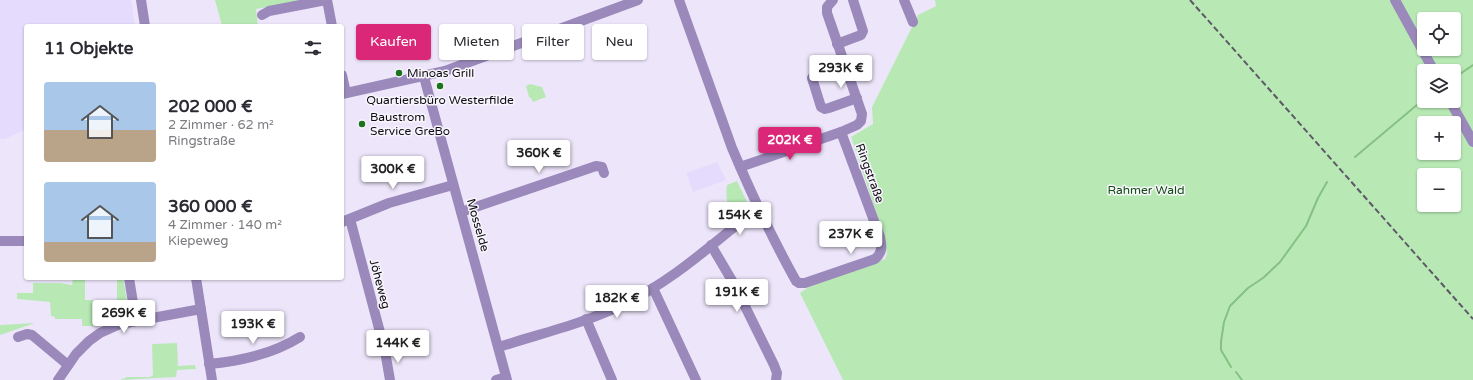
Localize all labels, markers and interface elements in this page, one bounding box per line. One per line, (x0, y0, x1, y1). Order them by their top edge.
map controls (1417, 12, 1461, 212)
button: locate (1417, 12, 1461, 56)
chip: Kaufen (356, 24, 431, 60)
chip: Mieten (439, 24, 514, 60)
chip: Filter (522, 24, 584, 60)
chip: Neu (592, 24, 647, 60)
icon: filters (302, 37, 324, 59)
text: 11 Objekte (44, 38, 133, 59)
pin: 293K € (808, 55, 874, 89)
text: 293K € (818, 60, 864, 76)
button: layers (1417, 64, 1461, 108)
place label: Minoas Grill (407, 66, 474, 80)
marker: Minoas Grill (394, 68, 404, 78)
marker: Quartiersbüro Westerfilde (435, 81, 445, 91)
place label: Quartiersbüro Westerfilde (366, 93, 514, 107)
text: 202 000 € (168, 96, 253, 117)
icon: home (76, 98, 124, 146)
place label: Baustrom Service GreBo (370, 110, 450, 138)
button: + (1417, 116, 1461, 160)
text: 2 Zimmer · 62 m² (168, 117, 274, 133)
marker: Baustrom Service GreBo (357, 119, 367, 129)
pin: 202K € (757, 127, 823, 161)
text: 202K € (767, 132, 813, 148)
text: Ringstraße (168, 133, 235, 149)
pin: 360K € (506, 140, 572, 174)
street label: Ringstraße (853, 141, 887, 205)
text: 360K € (516, 145, 562, 161)
pin: 300K € (360, 156, 426, 190)
text: 300K € (370, 161, 416, 177)
button: − (1417, 168, 1461, 212)
park label: Rahmer Wald (1107, 183, 1185, 197)
text: 360 000 € (168, 196, 253, 217)
street label: Mosselde (464, 197, 492, 253)
icon: home (76, 198, 124, 246)
pin: 154K € (707, 202, 773, 236)
text: 154K € (717, 207, 763, 223)
text: 4 Zimmer · 140 m² (168, 217, 282, 233)
pin: 237K € (818, 221, 884, 255)
text: 237K € (828, 226, 874, 242)
text: Kiepeweg (168, 233, 229, 249)
street label: Jöheweg (367, 258, 393, 310)
pin: 191K € (704, 279, 770, 313)
text: 191K € (714, 284, 760, 300)
pin: 182K € (584, 285, 650, 319)
text: 182K € (594, 290, 640, 306)
pin: 269K € (91, 300, 157, 334)
text: 269K € (101, 305, 147, 321)
pin: 193K € (220, 311, 286, 345)
text: 193K € (230, 316, 276, 332)
pin: 144K € (365, 330, 431, 364)
text: 144K € (375, 335, 421, 351)

